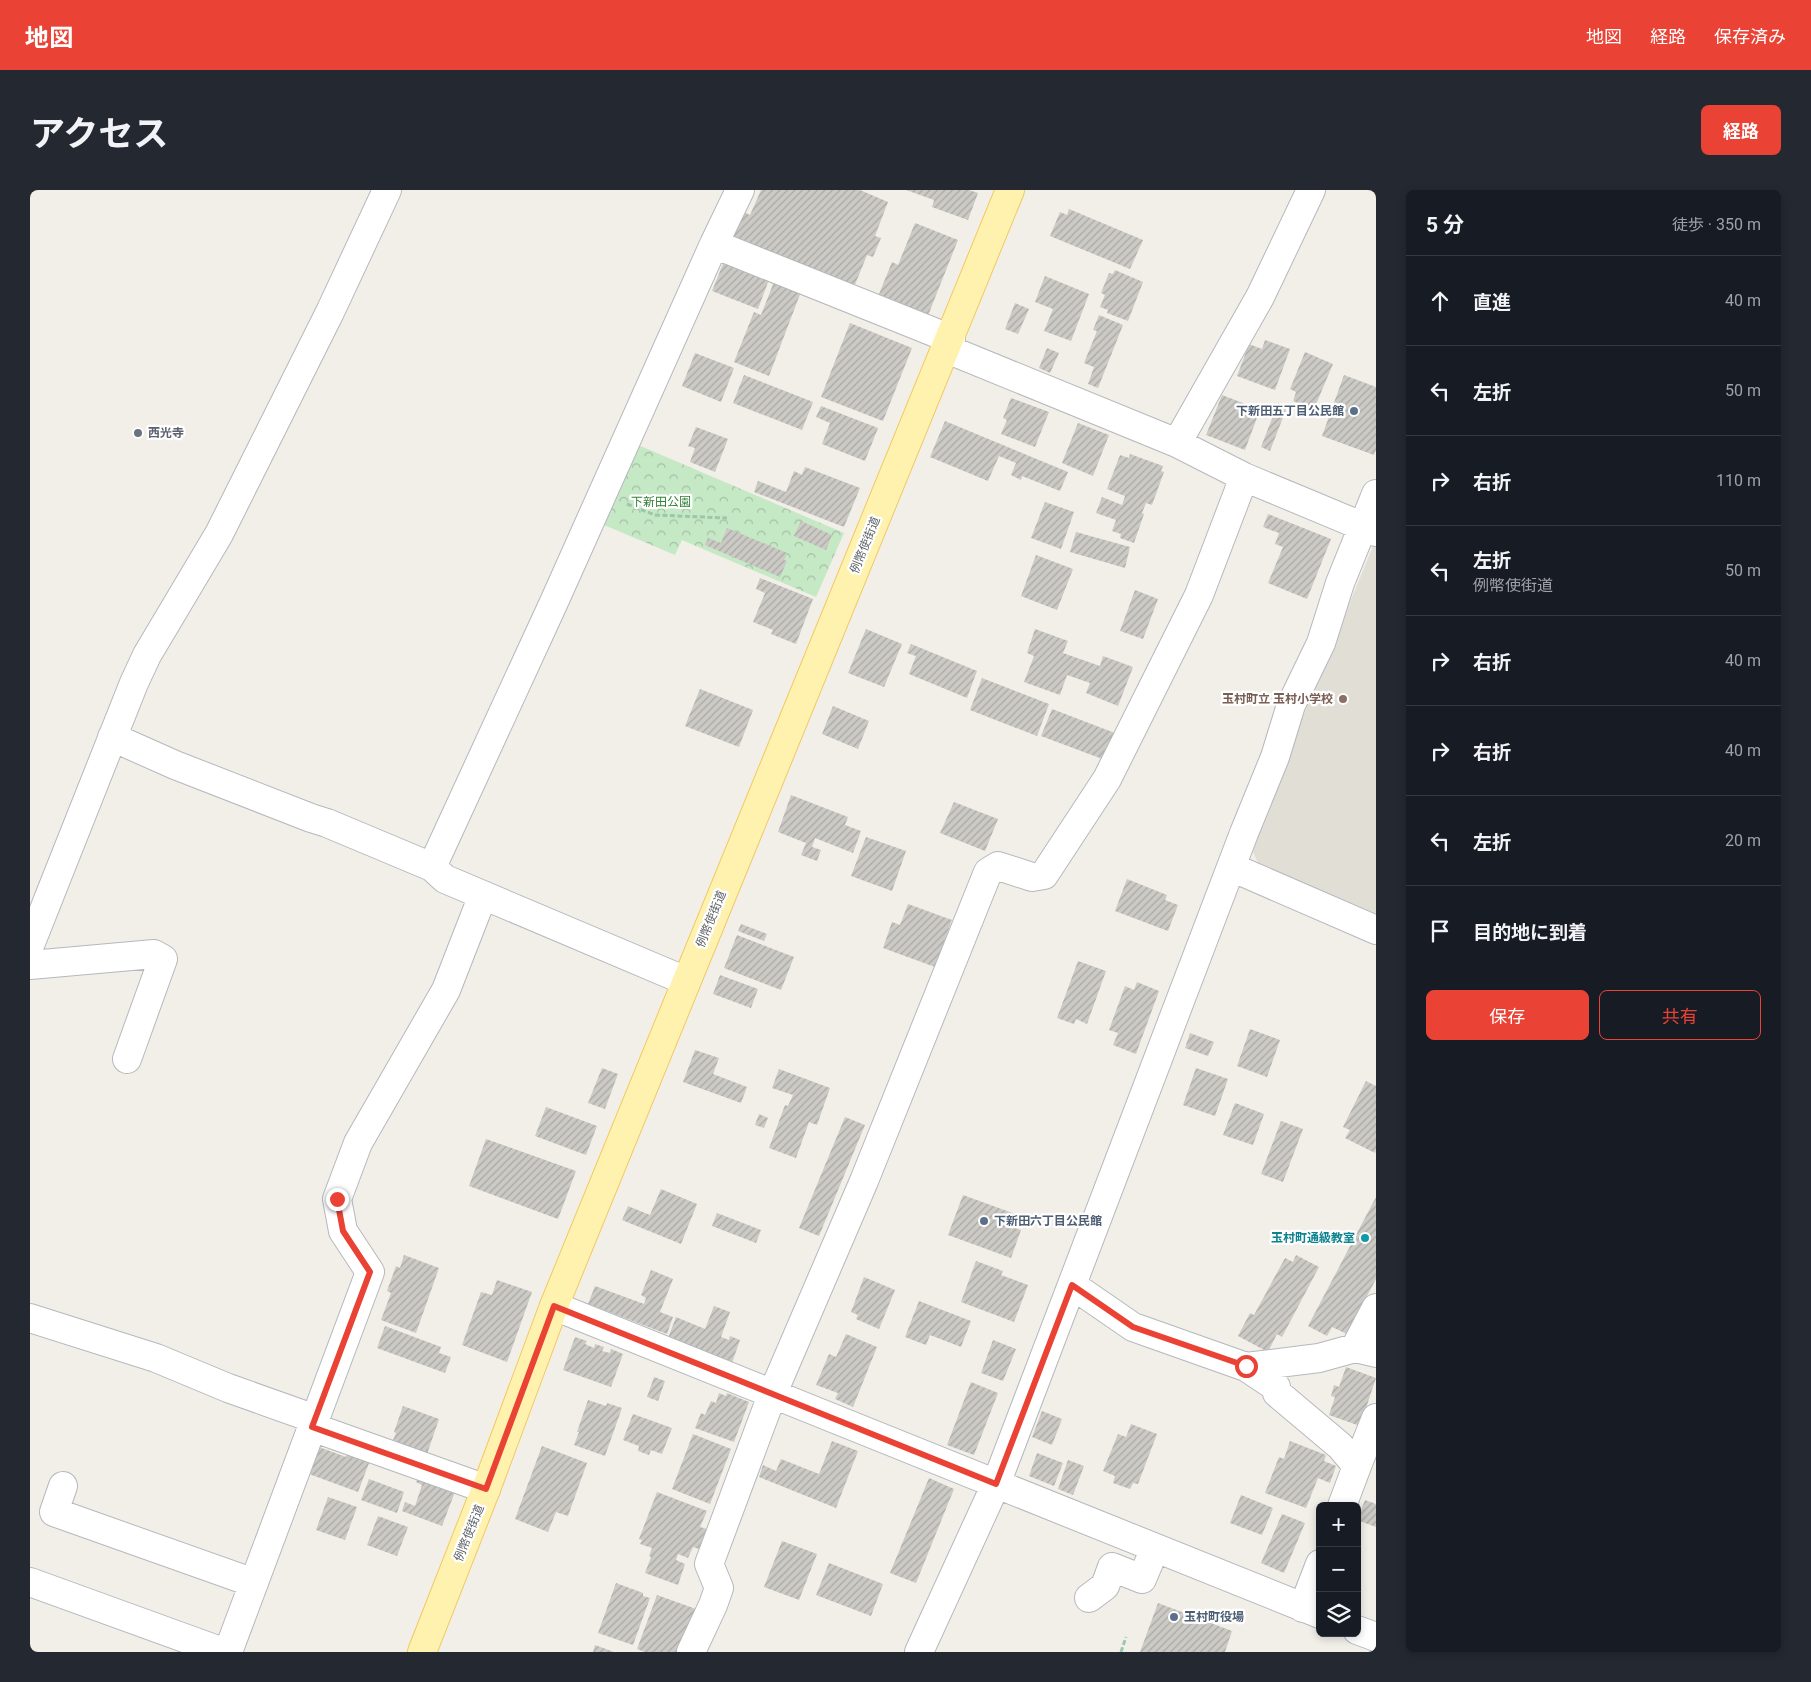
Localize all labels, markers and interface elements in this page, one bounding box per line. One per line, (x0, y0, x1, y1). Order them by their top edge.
text: 地図 (25, 24, 73, 52)
text: 地図 (1586, 26, 1622, 47)
text: 経路 (1650, 26, 1686, 47)
text: 保存済み (1714, 26, 1786, 47)
button: 経路 (1701, 105, 1781, 155)
text: アクセス (30, 114, 168, 155)
text: 5 分 (1426, 213, 1464, 237)
text: 徒歩 · 350 m (1672, 215, 1761, 234)
icon: ahead (1426, 287, 1454, 315)
text: 直進 (1473, 291, 1511, 314)
text: 40 m (1725, 291, 1761, 310)
icon: left (1426, 377, 1454, 405)
text: 左折 (1473, 381, 1511, 404)
text: 50 m (1725, 381, 1761, 400)
place label: 下新田五丁目公民館 (1236, 404, 1344, 418)
marker: 下新田五丁目公民館 (1348, 405, 1360, 417)
place label: 西光寺 (148, 426, 184, 440)
marker: 西光寺 (132, 427, 144, 439)
icon: right (1426, 467, 1454, 495)
text: 右折 (1473, 471, 1511, 494)
text: 110 m (1716, 471, 1761, 490)
park label: 下新田公園 (631, 495, 691, 509)
street label: 例幣使街道 (847, 515, 883, 575)
text: 左折 (1473, 549, 1511, 572)
icon: left (1426, 557, 1454, 585)
text: 50 m (1725, 561, 1761, 580)
text: 例幣使街道 (1473, 576, 1553, 595)
icon: right (1426, 647, 1454, 675)
text: 右折 (1473, 651, 1511, 674)
text: 40 m (1725, 651, 1761, 670)
place label: 玉村町立 玉村小学校 (1222, 692, 1333, 706)
marker: 玉村町立 玉村小学校 (1337, 693, 1349, 705)
icon: right (1426, 737, 1454, 765)
text: 右折 (1473, 741, 1511, 764)
text: 40 m (1725, 741, 1761, 760)
icon: left (1426, 827, 1454, 855)
text: 左折 (1473, 831, 1511, 854)
text: 20 m (1725, 831, 1761, 850)
street label: 例幣使街道 (693, 889, 729, 949)
icon: arrive (1426, 917, 1454, 945)
text: 目的地に到着 (1473, 921, 1587, 944)
button: 保存 (1426, 990, 1589, 1040)
button: 共有 (1599, 990, 1761, 1040)
route end (326, 1188, 349, 1211)
place label: 下新田六丁目公民館 (994, 1214, 1102, 1228)
marker: 下新田六丁目公民館 (978, 1215, 990, 1227)
place label: 玉村町通級教室 (1271, 1231, 1355, 1245)
marker: 玉村町通級教室 (1359, 1232, 1371, 1244)
route start (1235, 1355, 1258, 1378)
map controls (1316, 1502, 1361, 1637)
button: + (1316, 1502, 1361, 1547)
street label: 例幣使街道 (451, 1503, 487, 1563)
button: − (1316, 1547, 1361, 1592)
button: layers (1316, 1592, 1361, 1637)
place label: 玉村町役場 (1184, 1610, 1244, 1624)
marker: 玉村町役場 (1168, 1611, 1180, 1623)

